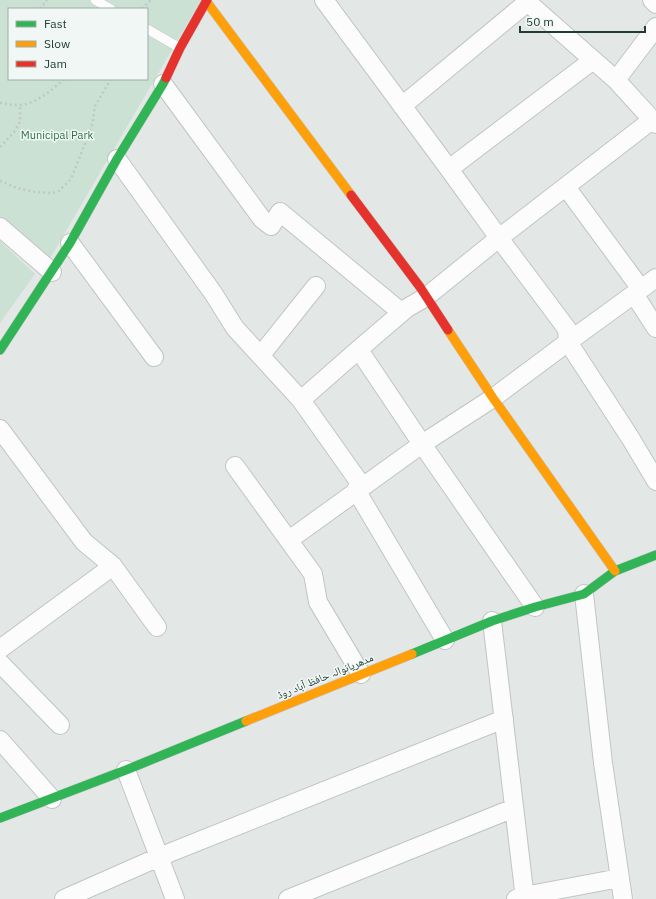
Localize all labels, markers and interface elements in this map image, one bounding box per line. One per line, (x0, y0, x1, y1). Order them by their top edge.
legend (8, 8, 148, 80)
scale bar (520, 8, 645, 34)
text: 50 m (526, 14, 554, 29)
text: Fast (44, 16, 67, 31)
text: Slow (44, 36, 70, 51)
text: Jam (44, 56, 67, 71)
park label: Municipal Park (21, 128, 93, 142)
street label: مدھریانوالہ حافظ آباد روڈ (275, 650, 375, 702)

